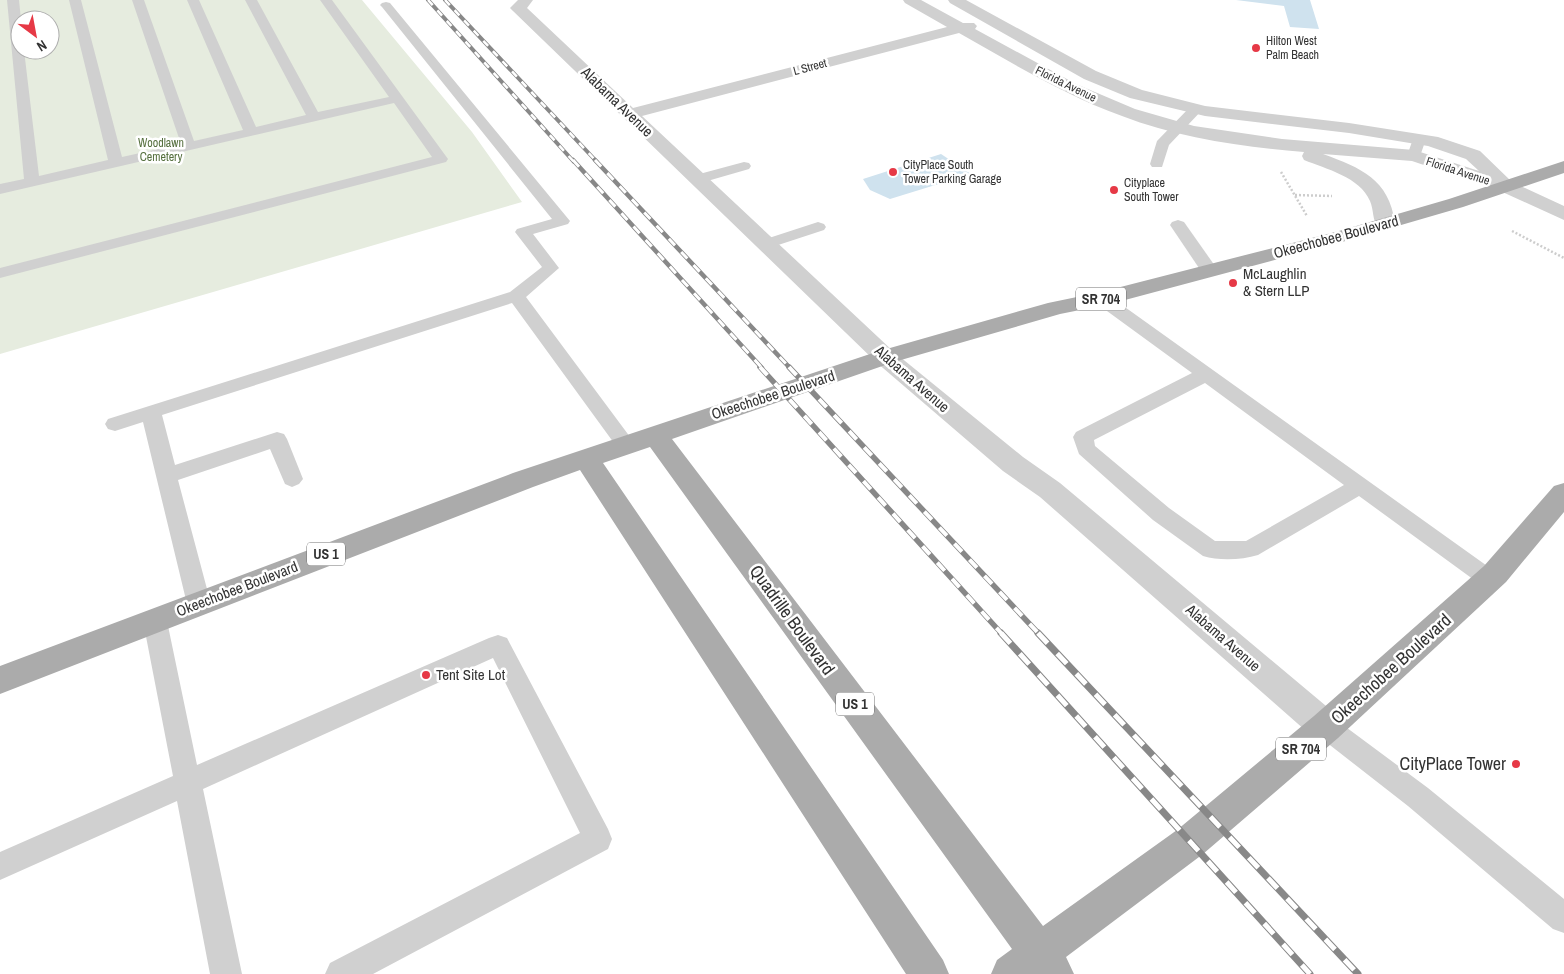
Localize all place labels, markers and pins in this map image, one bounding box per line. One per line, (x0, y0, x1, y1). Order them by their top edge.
place label: Hilton West Palm Beach (1266, 33, 1319, 63)
marker: Hilton West Palm Beach (1250, 42, 1262, 54)
place label: CityPlace South Tower Parking Garage (903, 157, 1001, 187)
marker: CityPlace South Tower Parking Garage (887, 166, 899, 178)
place label: Cityplace South Tower (1124, 175, 1179, 205)
marker: Cityplace South Tower (1108, 184, 1120, 196)
place label: McLaughlin & Stern LLP (1243, 263, 1309, 301)
marker: McLaughlin & Stern LLP (1227, 277, 1239, 289)
place label: Tent Site Lot (436, 664, 506, 685)
marker: Tent Site Lot (420, 669, 432, 681)
place label: CityPlace Tower (1400, 751, 1506, 776)
marker: CityPlace Tower (1510, 758, 1522, 770)

